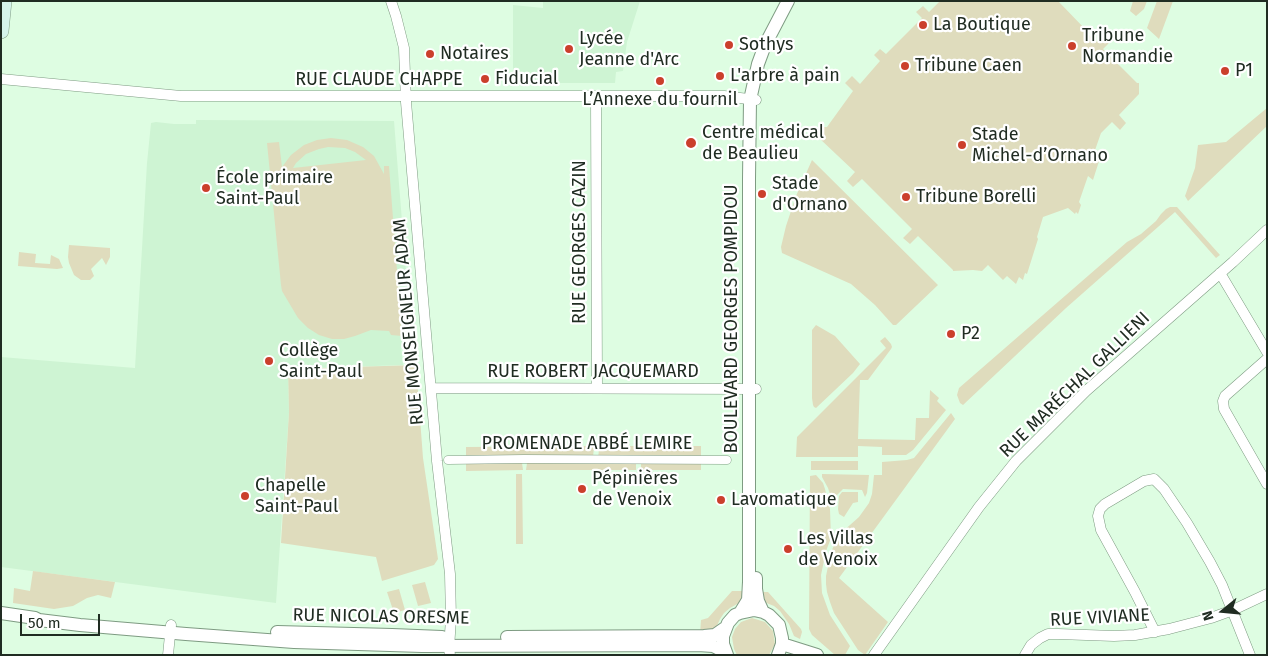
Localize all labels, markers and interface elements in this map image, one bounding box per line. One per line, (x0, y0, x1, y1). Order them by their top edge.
place label: La Boutique (933, 14, 1031, 36)
marker: La Boutique (917, 19, 929, 31)
place label: Tribune Normandie (1082, 25, 1173, 68)
place label: Lycée Jeanne d'Arc (579, 28, 679, 70)
place label: Sothys (739, 34, 793, 56)
marker: Sothys (723, 39, 735, 51)
marker: Tribune Normandie (1066, 40, 1078, 52)
place label: Notaires (440, 43, 509, 65)
marker: Lycée Jeanne d'Arc (563, 43, 575, 55)
marker: Notaires (424, 48, 436, 60)
place label: Tribune Caen (915, 55, 1022, 77)
marker: Tribune Caen (899, 60, 911, 72)
place label: P1 (1235, 60, 1253, 82)
place label: L'arbre à pain (730, 65, 840, 87)
marker: P1 (1219, 65, 1231, 77)
place label: Fiducial (495, 68, 558, 90)
street label: RUE CLAUDE CHAPPE (295, 69, 463, 91)
marker: L'arbre à pain (714, 70, 726, 82)
marker: Fiducial (479, 73, 491, 85)
marker: L’Annexe du fournil (654, 75, 666, 87)
place label: L’Annexe du fournil (582, 89, 738, 111)
place label: Centre médical de Beaulieu (702, 122, 824, 164)
place label: Stade Michel-d’Ornano (972, 124, 1108, 166)
marker: Centre médical de Beaulieu (684, 136, 698, 150)
marker: Stade Michel-d’Ornano (956, 139, 968, 151)
street label: RUE GEORGES CAZIN (569, 160, 591, 324)
place label: École primaire Saint-Paul (216, 167, 333, 210)
place label: Stade d'Ornano (772, 173, 848, 215)
marker: École primaire Saint-Paul (200, 182, 212, 194)
street label: BOULEVARD GEORGES POMPIDOU (721, 184, 743, 454)
place label: Tribune Borelli (916, 186, 1036, 208)
marker: Stade d'Ornano (756, 188, 768, 200)
marker: Tribune Borelli (900, 191, 912, 203)
street label: RUE MONSEIGNEUR ADAM (389, 218, 429, 426)
street label: RUE MARÉCHAL GALLIENI (995, 308, 1155, 462)
place label: P2 (961, 323, 980, 345)
marker: P2 (945, 328, 957, 340)
place label: Collège Saint-Paul (279, 340, 362, 382)
marker: Collège Saint-Paul (263, 355, 275, 367)
street label: RUE ROBERT JACQUEMARD (487, 361, 699, 383)
street label: PROMENADE ABBÉ LEMIRE (482, 433, 692, 455)
place label: Pépinières de Venoix (592, 468, 678, 510)
place label: Chapelle Saint-Paul (255, 475, 338, 518)
marker: Pépinières de Venoix (576, 483, 588, 495)
place label: Lavomatique (731, 489, 836, 511)
marker: Chapelle Saint-Paul (239, 490, 251, 502)
marker: Lavomatique (715, 494, 727, 506)
place label: Les Villas de Venoix (798, 528, 878, 570)
marker: Les Villas de Venoix (782, 543, 794, 555)
north arrow (1198, 586, 1248, 636)
scale bar (22, 604, 102, 636)
street label: RUE NICOLAS ORESME (292, 605, 470, 629)
street label: RUE VIVIANE (1050, 605, 1150, 631)
text: N (1199, 609, 1218, 622)
text: 50 m (28, 614, 61, 632)

